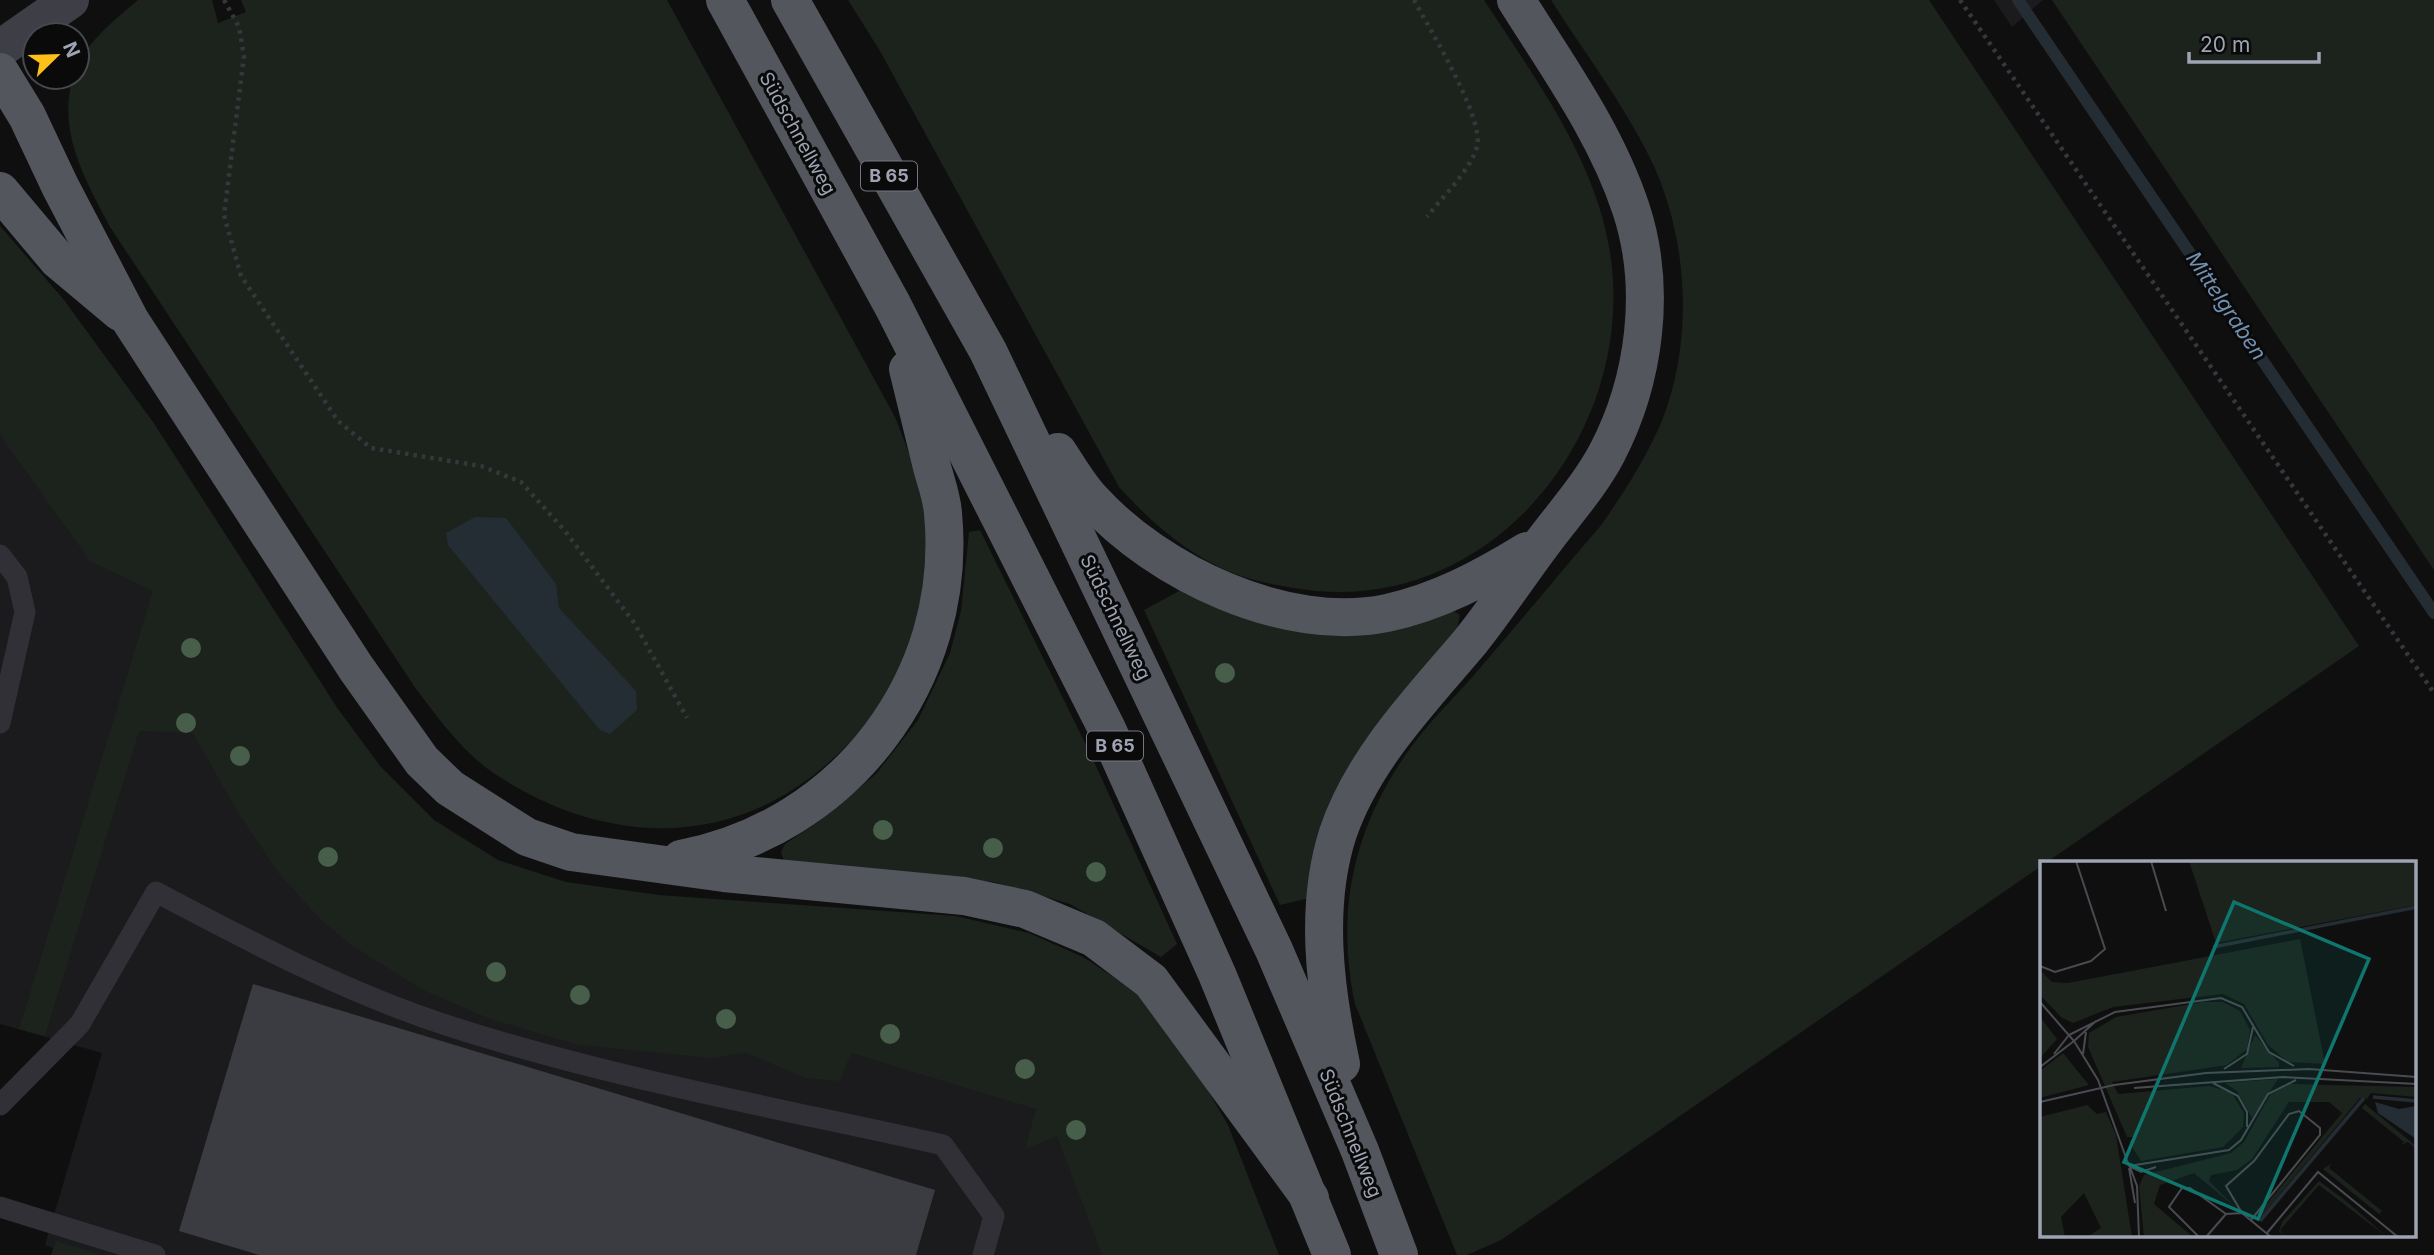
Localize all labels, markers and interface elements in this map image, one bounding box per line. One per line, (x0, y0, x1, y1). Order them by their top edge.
north arrow (21, 21, 91, 91)
scale bar (2189, 21, 2318, 65)
text: 20 m (2200, 32, 2250, 57)
text: N (58, 38, 85, 61)
street label: Südschnellweg (754, 68, 841, 199)
road number: B 65 (861, 162, 917, 190)
water label: Mittelgraben (2181, 247, 2272, 365)
street label: Südschnellweg (1075, 551, 1156, 684)
road number: B 65 (1087, 732, 1143, 760)
inset map (2040, 861, 2416, 1238)
street label: Südschnellweg (1314, 1066, 1387, 1201)

